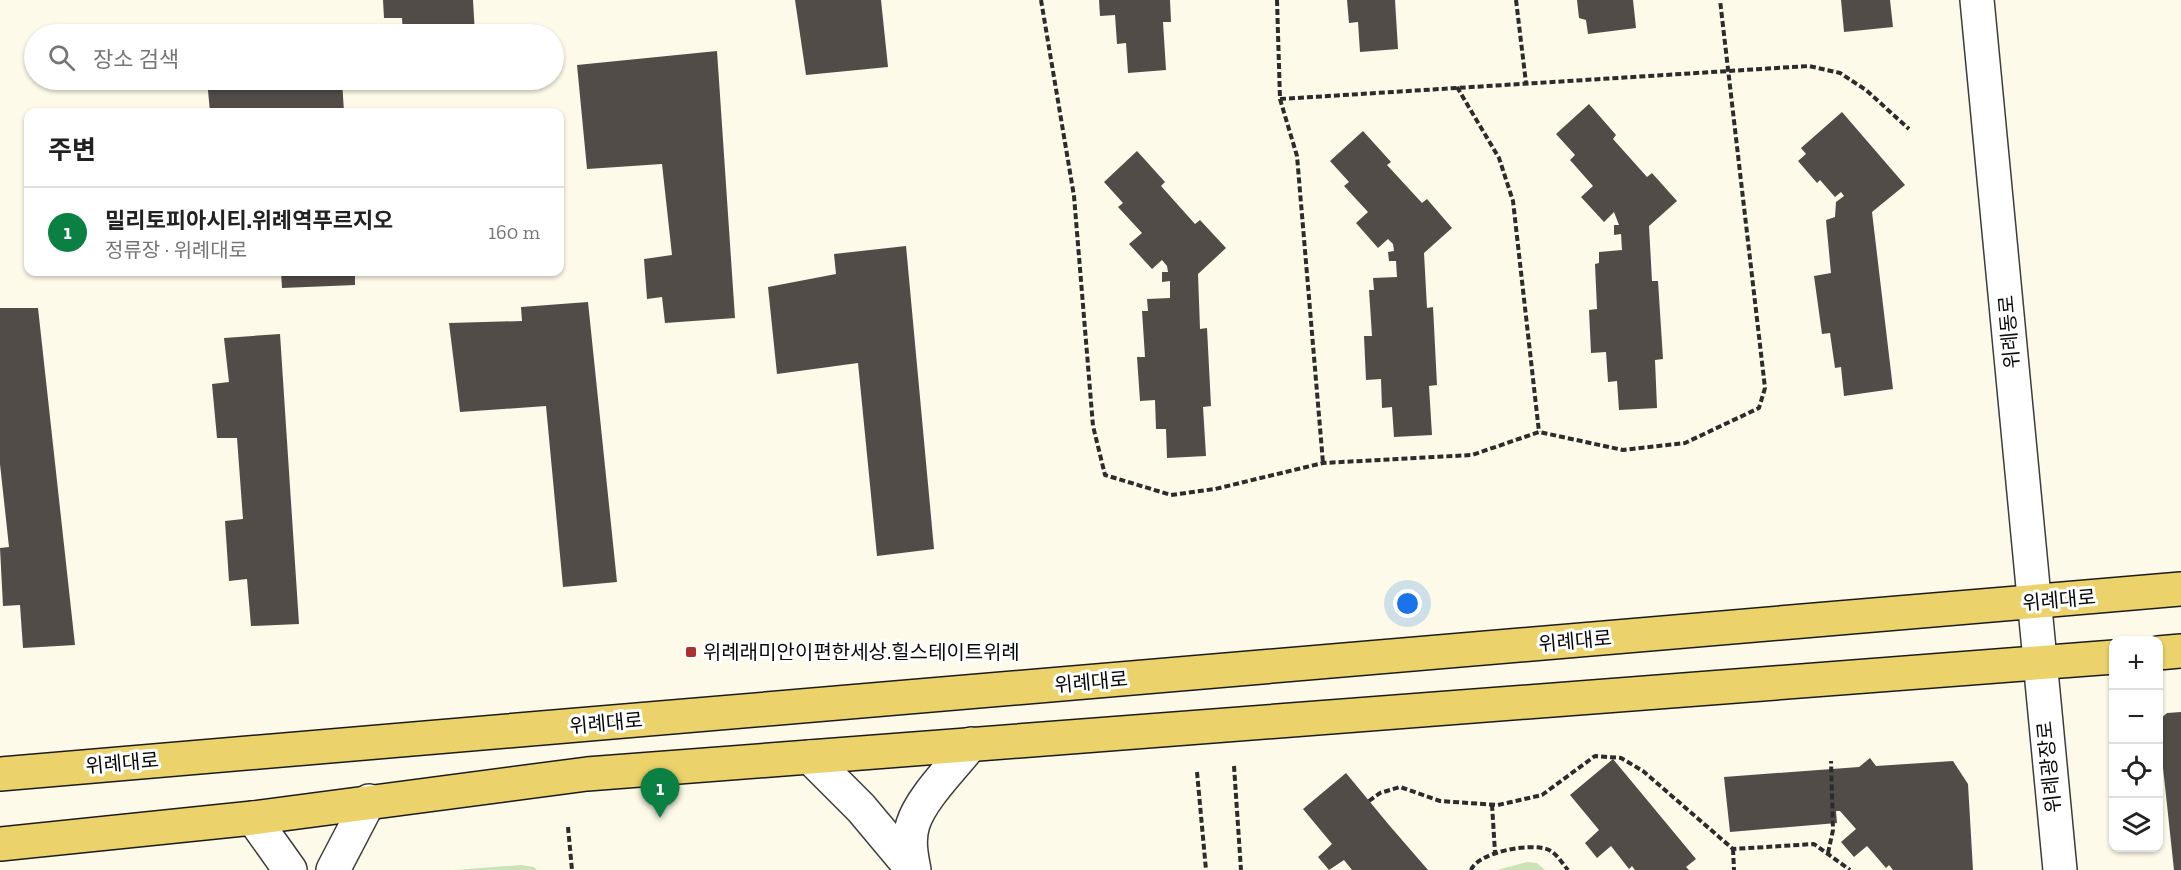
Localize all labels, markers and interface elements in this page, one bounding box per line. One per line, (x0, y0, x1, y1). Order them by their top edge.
search box (24, 24, 564, 90)
icon: search (45, 41, 78, 74)
text: 장소 검색 (93, 46, 179, 73)
text: 주변 (48, 134, 96, 166)
text: 밀리토피아시티.위례역푸르지오 (105, 207, 393, 234)
text: 1 (63, 220, 72, 244)
text: 160 m (488, 220, 540, 244)
text: 정류장 · 위례대로 (105, 238, 247, 262)
street label: 위례동로 (1994, 294, 2024, 370)
street label: 위례대로 (2021, 585, 2097, 615)
your location (1393, 589, 1422, 618)
street label: 위례대로 (1537, 626, 1613, 656)
map controls (2109, 636, 2163, 852)
button: + (2109, 636, 2163, 690)
place label: 위례래미안이편한세상.힐스테이트위례 (703, 640, 1020, 664)
marker: 위례래미안이편한세상.힐스테이트위례 (684, 645, 698, 659)
street label: 위례대로 (1053, 667, 1129, 697)
button: − (2109, 690, 2163, 744)
street label: 위례대로 (568, 708, 644, 738)
street label: 위례광장로 (2032, 720, 2066, 814)
button: locate (2109, 744, 2163, 798)
street label: 위례대로 (84, 748, 160, 778)
pin: 1 (640, 768, 680, 818)
button: layers (2109, 798, 2163, 852)

